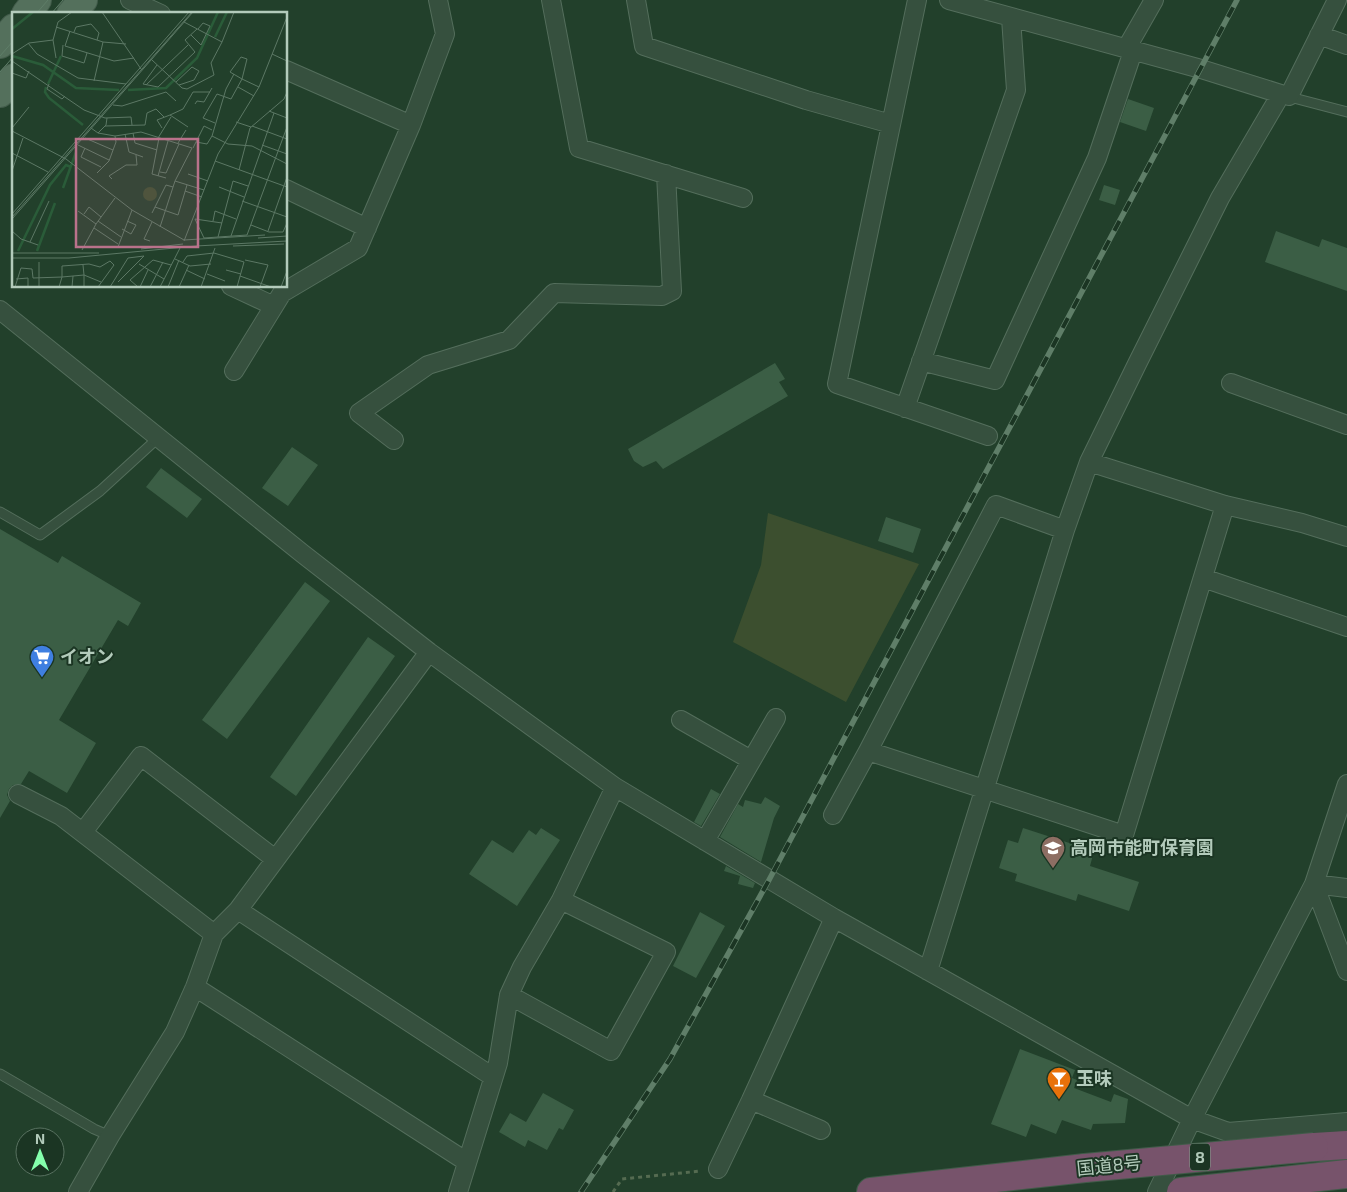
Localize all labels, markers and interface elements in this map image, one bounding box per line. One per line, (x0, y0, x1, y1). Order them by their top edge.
inset map (12, 12, 288, 288)
supermarket icon: イオン (29, 644, 55, 678)
place label: イオン (60, 645, 114, 667)
school or university icon: 高岡市能町保育園 (1040, 835, 1066, 869)
place label: 高岡市能町保育園 (1070, 836, 1214, 858)
bar icon: 玉味 (1046, 1066, 1072, 1100)
place label: 玉味 (1076, 1067, 1112, 1089)
north arrow (15, 1127, 65, 1177)
text: N (35, 1130, 45, 1147)
road number: 8 (1190, 1144, 1210, 1170)
street label: 国道8号 (1075, 1151, 1142, 1179)

